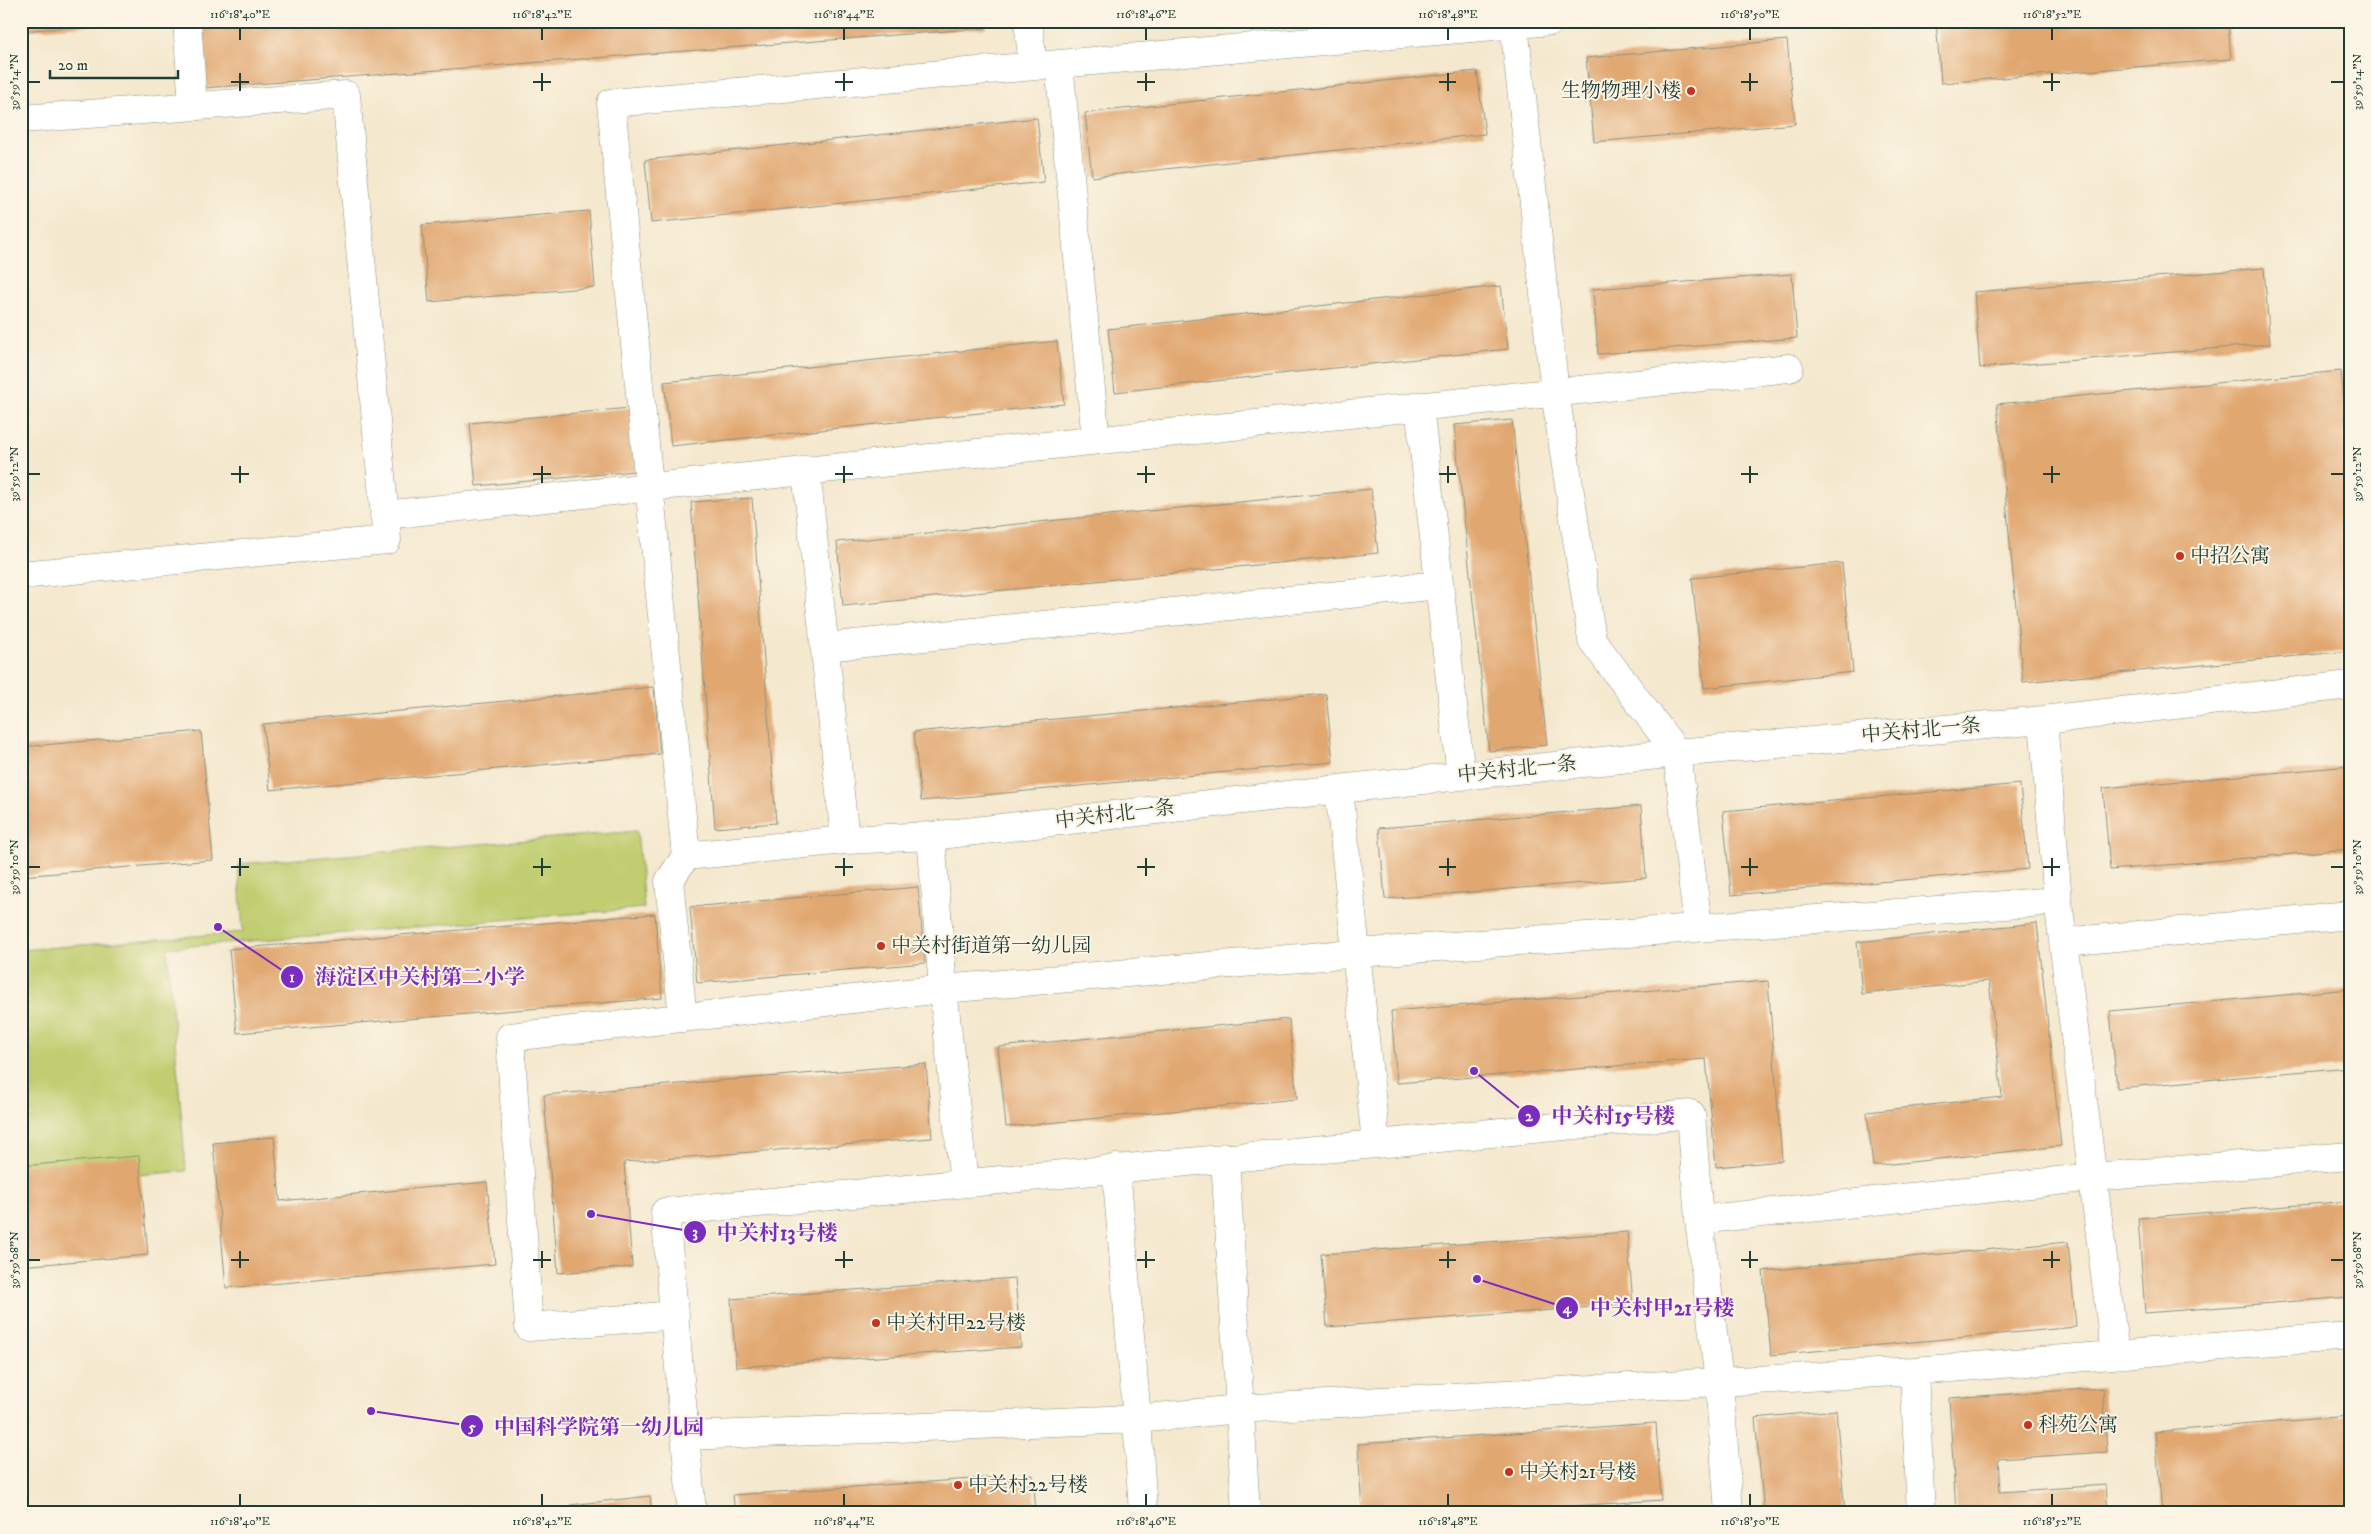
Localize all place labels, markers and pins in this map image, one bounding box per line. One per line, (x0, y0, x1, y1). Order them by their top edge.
place label: 生物物理小楼 (1561, 79, 1681, 104)
marker: 生物物理小楼 (1685, 85, 1697, 97)
place label: 中招公寓 (2190, 544, 2270, 569)
marker: 中招公寓 (2174, 550, 2186, 562)
place label: 中关村街道第一幼儿园 (891, 934, 1091, 959)
marker: 中关村街道第一幼儿园 (875, 940, 887, 952)
callout: 海淀区中关村第二小学 (280, 959, 535, 995)
callout: 中关村15号楼 (1517, 1098, 1685, 1134)
callout: 中关村13号楼 (682, 1214, 848, 1250)
callout: 中关村甲21号楼 (1554, 1290, 1744, 1326)
place label: 中关村甲22号楼 (886, 1311, 1026, 1336)
marker: 中关村甲22号楼 (870, 1317, 882, 1329)
callout: 中国科学院第一幼儿园 (459, 1408, 714, 1444)
place label: 科苑公寓 (2038, 1413, 2118, 1438)
marker: 科苑公寓 (2022, 1419, 2034, 1431)
place label: 中关村21号楼 (1519, 1460, 1636, 1485)
marker: 中关村21号楼 (1503, 1466, 1515, 1478)
place label: 中关村22号楼 (968, 1473, 1088, 1498)
marker: 中关村22号楼 (952, 1479, 964, 1491)

